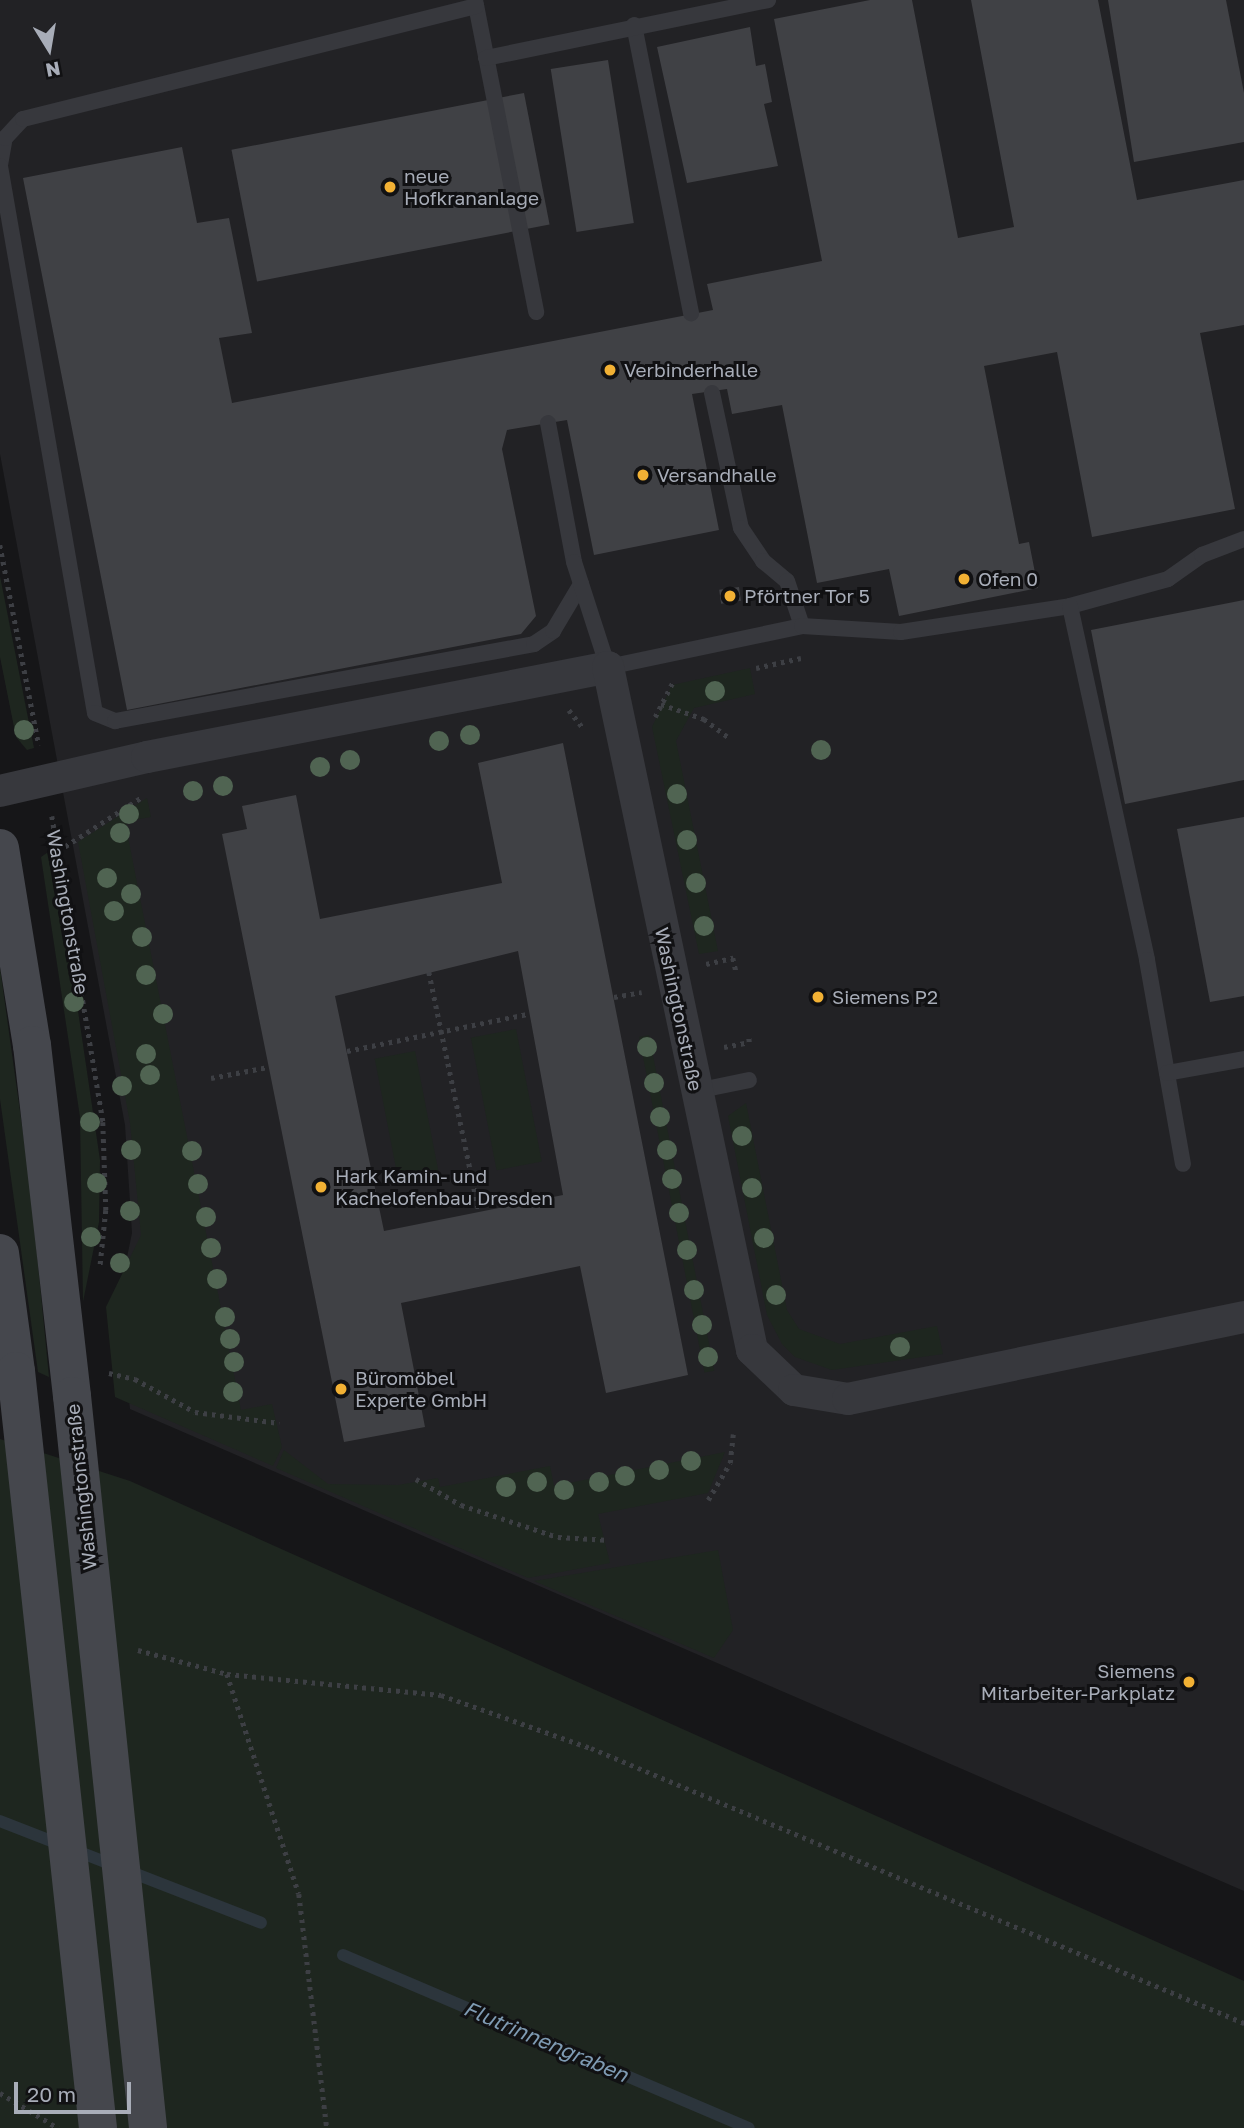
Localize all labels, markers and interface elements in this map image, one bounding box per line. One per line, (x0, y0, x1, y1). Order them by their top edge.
north arrow (14, 14, 84, 84)
text: N (44, 57, 62, 83)
place label: neue Hofkrananlage (404, 165, 539, 209)
marker: neue Hofkrananlage (382, 179, 398, 195)
place label: Verbinderhalle (624, 359, 758, 381)
marker: Verbinderhalle (602, 362, 618, 378)
place label: Versandhalle (657, 464, 777, 486)
marker: Versandhalle (635, 467, 651, 483)
place label: Ofen 0 (978, 568, 1038, 590)
marker: Ofen 0 (956, 571, 972, 587)
place label: Pförtner Tor 5 (744, 585, 870, 607)
marker: Pförtner Tor 5 (722, 588, 738, 604)
street label: Washingtonstraße (42, 828, 94, 996)
street label: Washingtonstraße (651, 925, 707, 1093)
place label: Siemens P2 (832, 986, 938, 1008)
marker: Siemens P2 (810, 989, 826, 1005)
place label: Hark Kamin- und Kachelofenbau Dresden (335, 1165, 553, 1209)
marker: Hark Kamin- und Kachelofenbau Dresden (313, 1179, 329, 1195)
place label: Büromöbel Experte GmbH (355, 1367, 487, 1411)
marker: Büromöbel Experte GmbH (333, 1381, 349, 1397)
street label: Washingtonstraße (61, 1403, 101, 1571)
place label: Siemens Mitarbeiter-Parkplatz (981, 1660, 1175, 1704)
marker: Siemens Mitarbeiter-Parkplatz (1181, 1674, 1197, 1690)
water label: Flutrinnengraben (460, 1995, 632, 2087)
scale bar (18, 2068, 135, 2112)
text: 20 m (27, 2081, 76, 2107)

